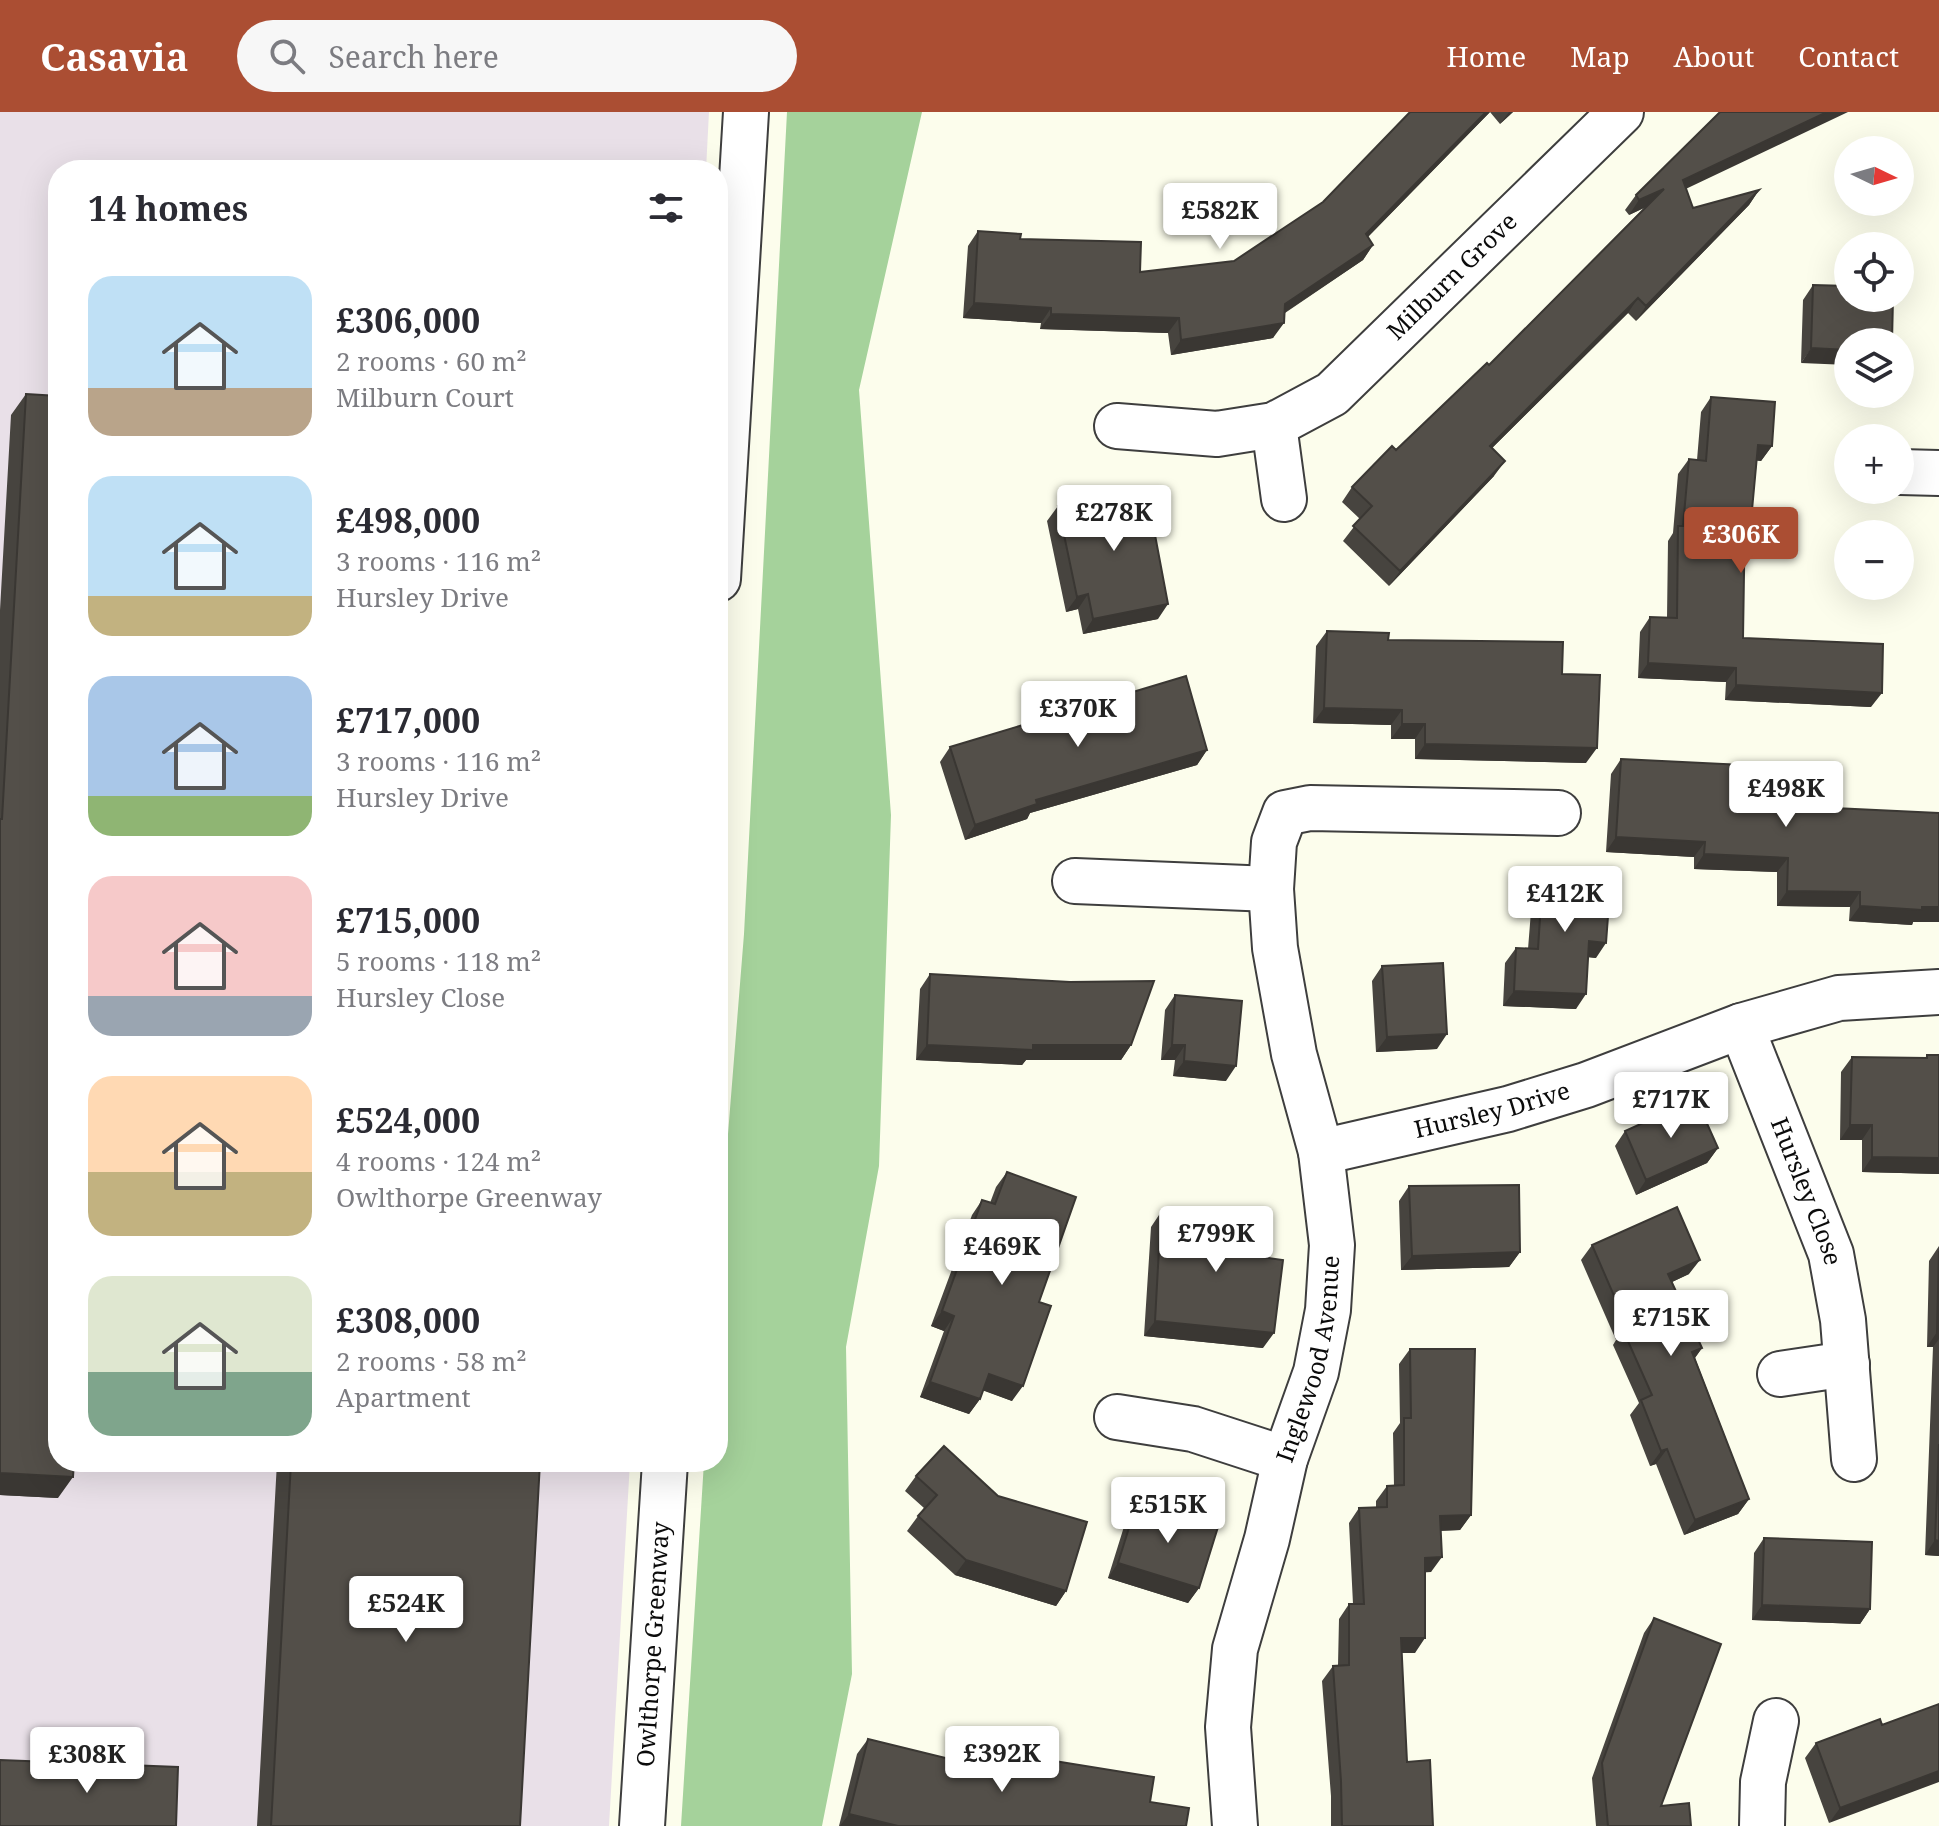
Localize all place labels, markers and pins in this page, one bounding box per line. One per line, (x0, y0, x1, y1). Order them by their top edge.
pin: £582K (1164, 183, 1276, 251)
pin: £278K (1058, 485, 1170, 553)
pin: £306K (1685, 507, 1797, 575)
pin: £370K (1022, 681, 1134, 749)
pin: £498K (1730, 761, 1842, 829)
pin: £412K (1509, 866, 1621, 934)
pin: £717K (1615, 1072, 1727, 1140)
pin: £799K (1160, 1206, 1272, 1274)
pin: £469K (946, 1219, 1058, 1287)
pin: £715K (1615, 1290, 1727, 1358)
pin: £515K (1112, 1477, 1224, 1545)
pin: £524K (350, 1576, 462, 1644)
pin: £392K (946, 1726, 1058, 1794)
pin: £308K (31, 1727, 143, 1795)

